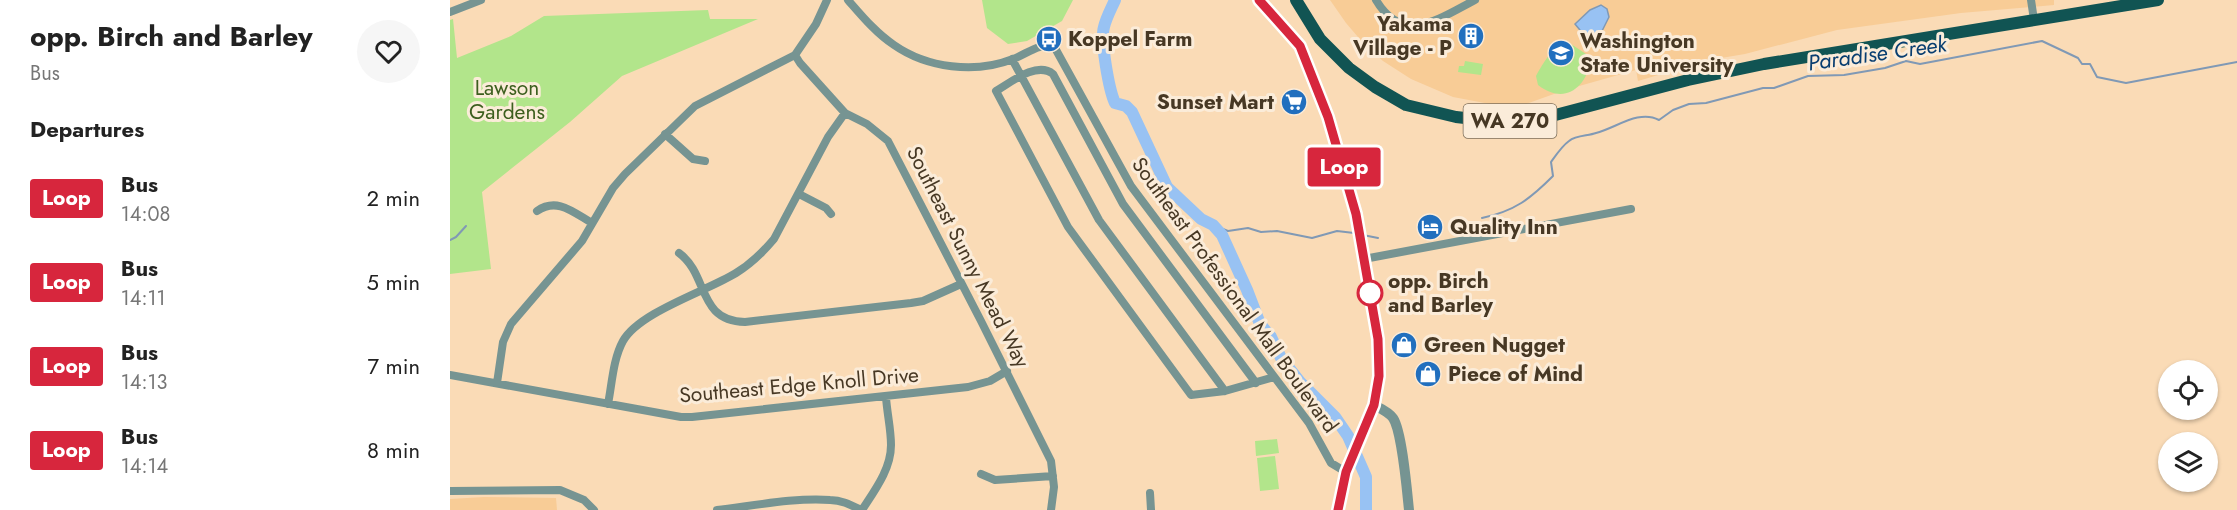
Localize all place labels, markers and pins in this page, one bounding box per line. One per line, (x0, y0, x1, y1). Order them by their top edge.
place label: Yakama Village - P (1352, 9, 1452, 63)
building icon: Yakama Village - P (1456, 21, 1486, 51)
bus stop icon: Koppel Farm (1034, 24, 1064, 54)
place label: Koppel Farm (1068, 24, 1193, 54)
place label: Washington State University (1580, 26, 1734, 80)
school or university icon: Washington State University (1546, 38, 1576, 68)
place label: Sunset Mart (1157, 87, 1274, 117)
supermarket icon: Sunset Mart (1279, 87, 1309, 117)
hotel icon: Quality Inn (1415, 212, 1445, 242)
place label: Quality Inn (1450, 212, 1558, 242)
place label: opp. Birch and Barley (1388, 266, 1494, 320)
marker: opp. Birch and Barley (1357, 280, 1383, 306)
shop icon: Green Nugget (1389, 330, 1419, 360)
place label: Green Nugget (1424, 330, 1565, 360)
shop icon: Piece of Mind (1413, 359, 1443, 389)
place label: Piece of Mind (1448, 359, 1583, 389)

